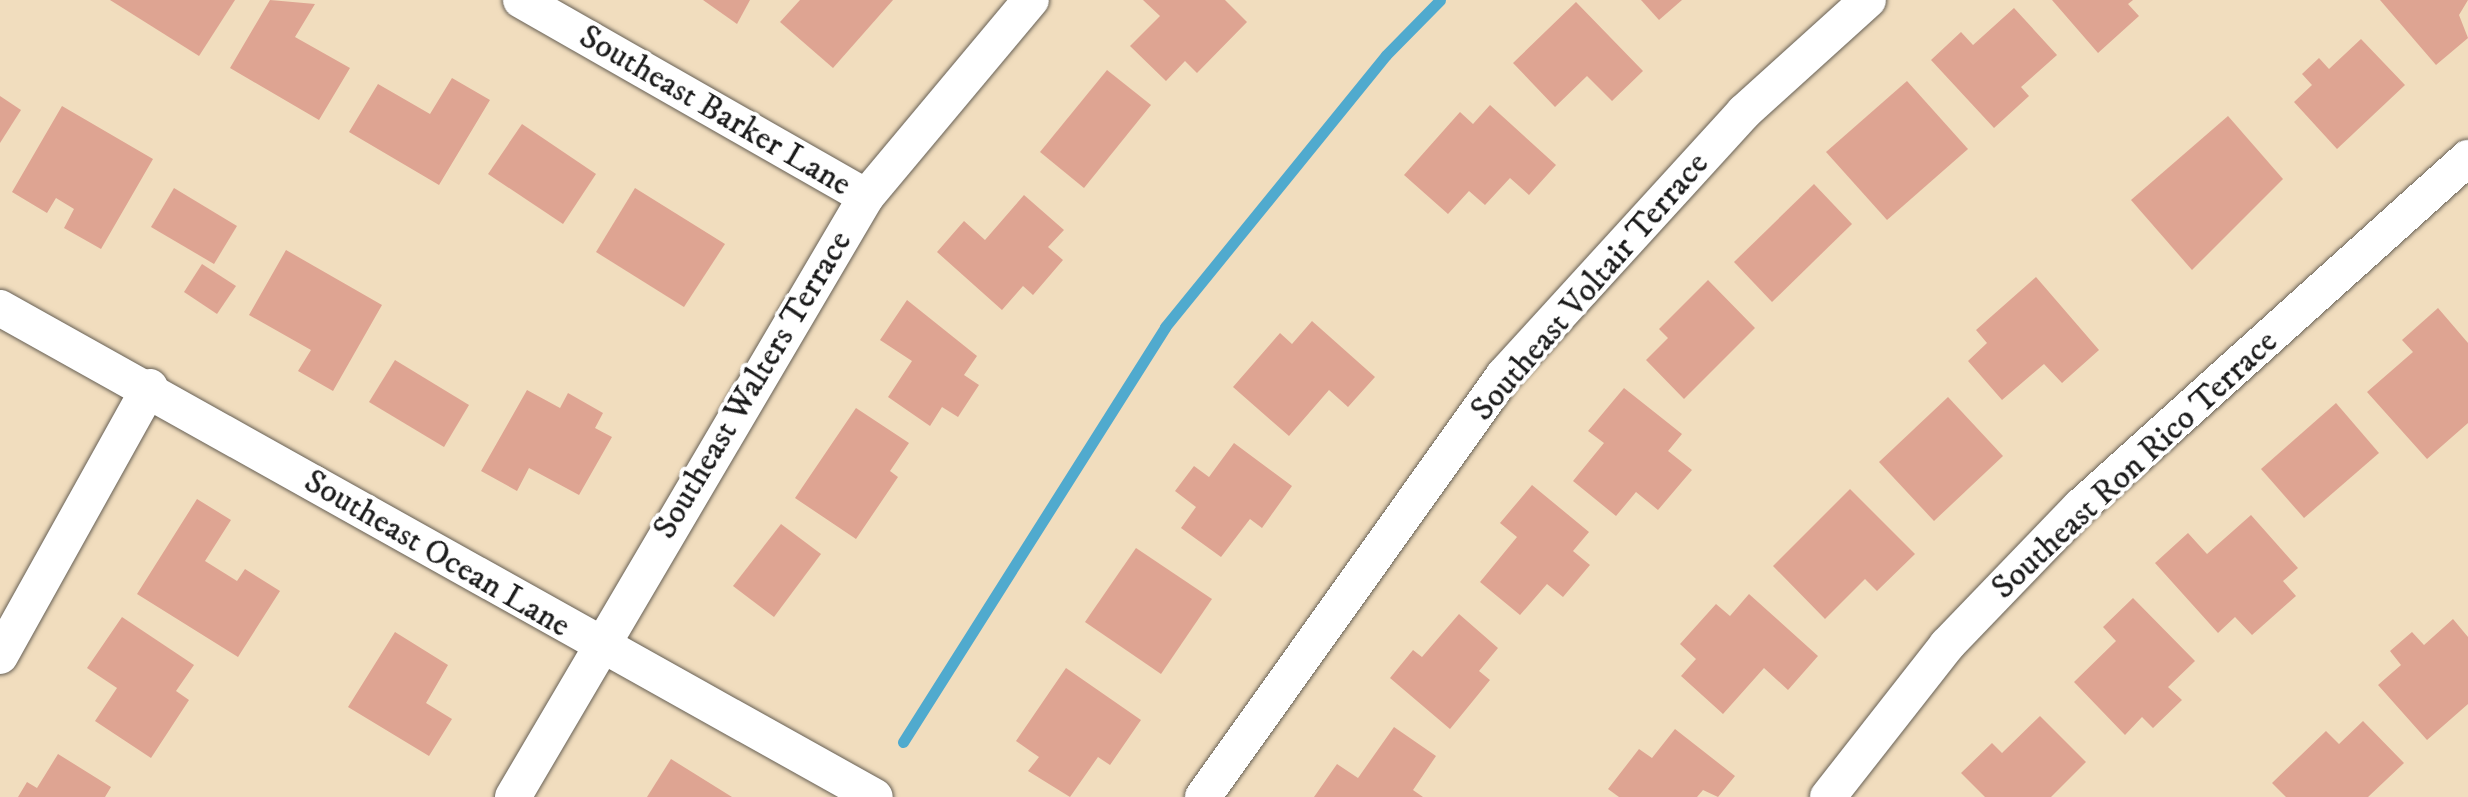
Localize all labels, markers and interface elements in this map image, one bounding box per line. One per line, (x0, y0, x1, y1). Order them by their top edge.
street label: Southeast Barker Lane (572, 17, 858, 205)
street label: Southeast Voltair Terrace (1462, 144, 1718, 430)
street label: Southeast Walters Terrace (645, 224, 861, 546)
street label: Southeast Ron Rico Terrace (1984, 322, 2286, 608)
street label: Southeast Ocean Lane (297, 461, 577, 647)

